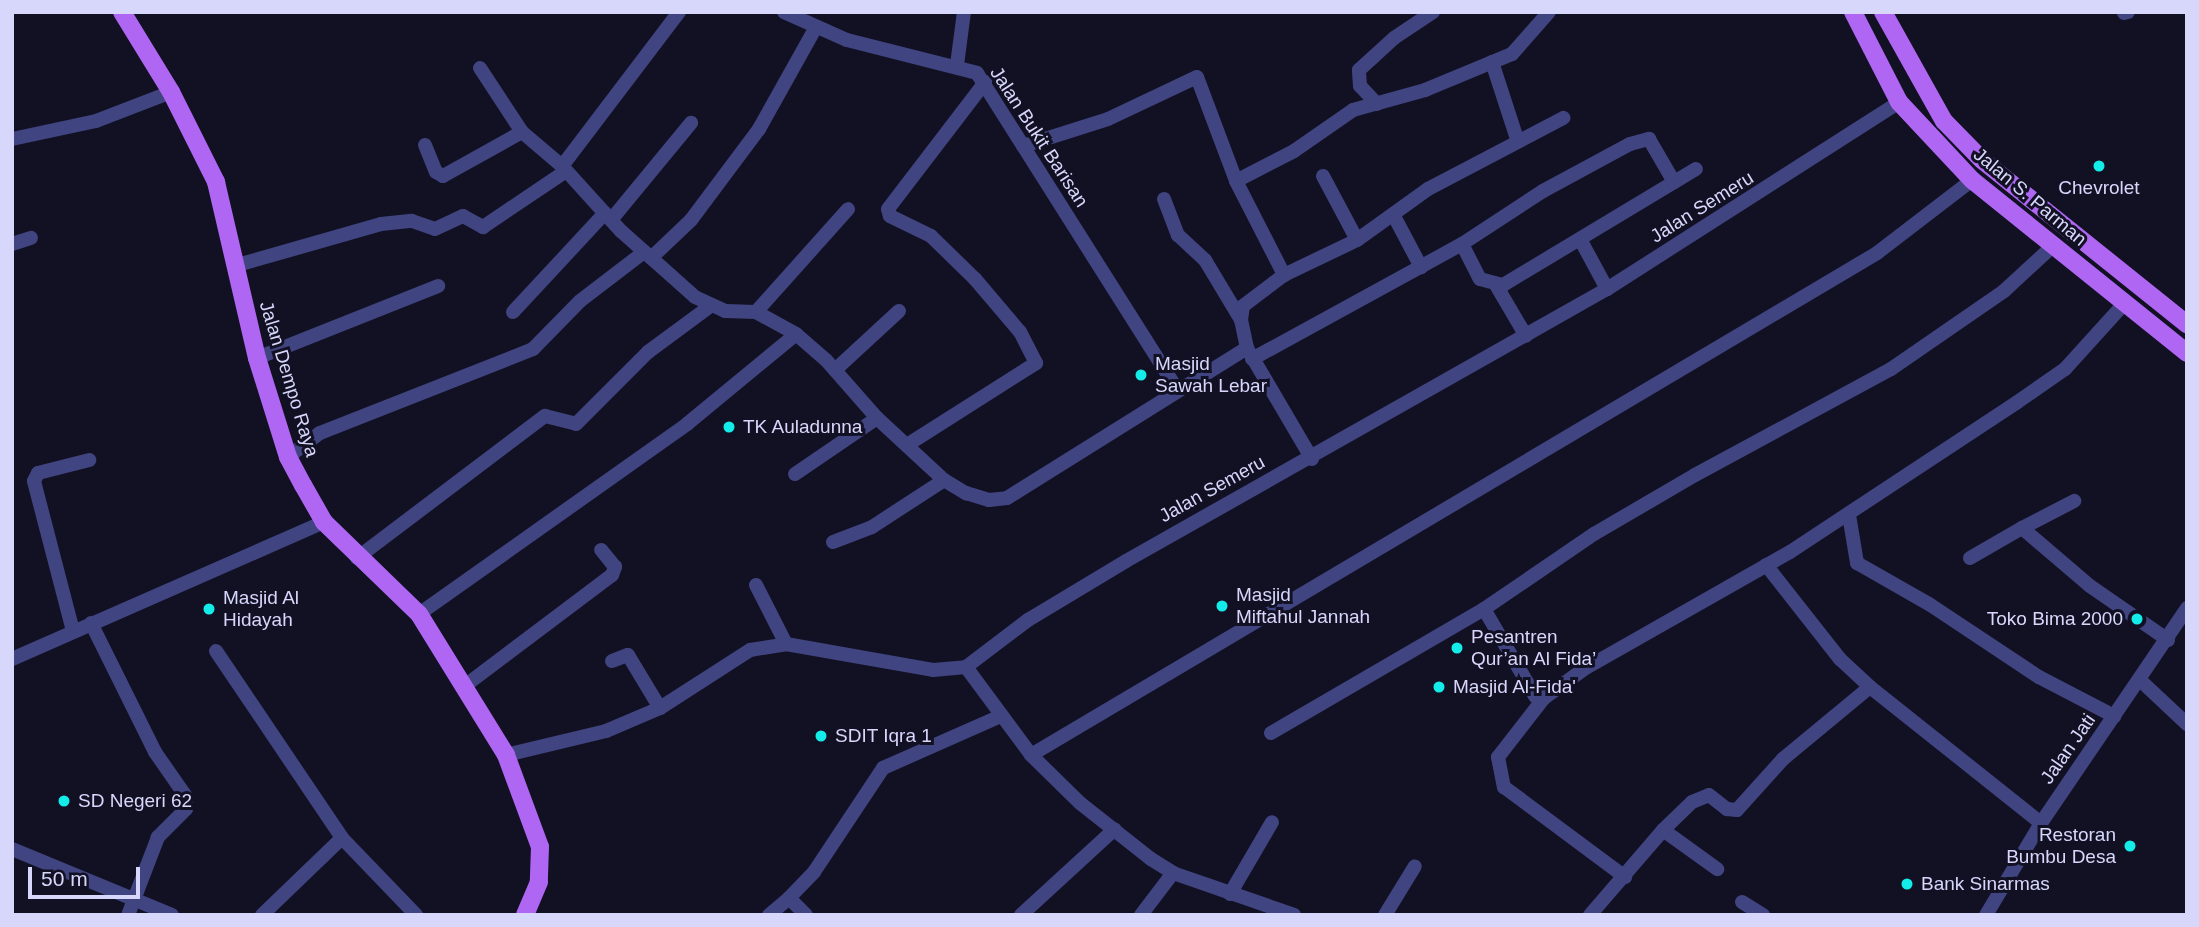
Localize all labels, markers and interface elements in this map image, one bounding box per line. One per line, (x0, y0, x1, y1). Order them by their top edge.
street label: Jalan Bukit Barisan (985, 63, 1093, 211)
street label: Jalan S. Parman (1969, 143, 2091, 251)
marker: Chevrolet (2091, 158, 2107, 174)
street label: Jalan Semeru (1646, 166, 1758, 248)
place label: Chevrolet (2058, 177, 2140, 199)
street label: Jalan Dempo Raya (254, 298, 324, 460)
place label: Masjid Sawah Lebar (1155, 353, 1267, 397)
marker: Masjid Sawah Lebar (1133, 367, 1149, 383)
place label: TK Auladunna (743, 416, 863, 438)
marker: TK Auladunna (721, 419, 737, 435)
street label: Jalan Semeru (1155, 451, 1269, 527)
place label: Masjid Miftahul Jannah (1236, 584, 1370, 628)
place label: Masjid Al Hidayah (223, 587, 300, 631)
marker: Masjid Miftahul Jannah (1214, 598, 1230, 614)
marker: Masjid Al Hidayah (201, 601, 217, 617)
place label: Toko Bima 2000 (1987, 608, 2123, 630)
marker: Toko Bima 2000 (2129, 611, 2145, 627)
place label: Pesantren Qur’an Al Fida’ (1471, 626, 1597, 670)
marker: Pesantren Qur’an Al Fida’ (1449, 640, 1465, 656)
place label: Masjid Al-Fida' (1453, 676, 1577, 698)
marker: Masjid Al-Fida' (1431, 679, 1447, 695)
street label: Jalan Jati (2036, 710, 2100, 788)
place label: SDIT Iqra 1 (835, 725, 932, 747)
marker: SDIT Iqra 1 (813, 728, 829, 744)
place label: SD Negeri 62 (78, 790, 192, 812)
marker: SD Negeri 62 (56, 793, 72, 809)
place label: Restoran Bumbu Desa (2006, 824, 2116, 868)
marker: Restoran Bumbu Desa (2122, 838, 2138, 854)
scale bar (32, 853, 144, 897)
text: 50 m (41, 867, 88, 890)
place label: Bank Sinarmas (1921, 873, 2050, 895)
marker: Bank Sinarmas (1899, 876, 1915, 892)

